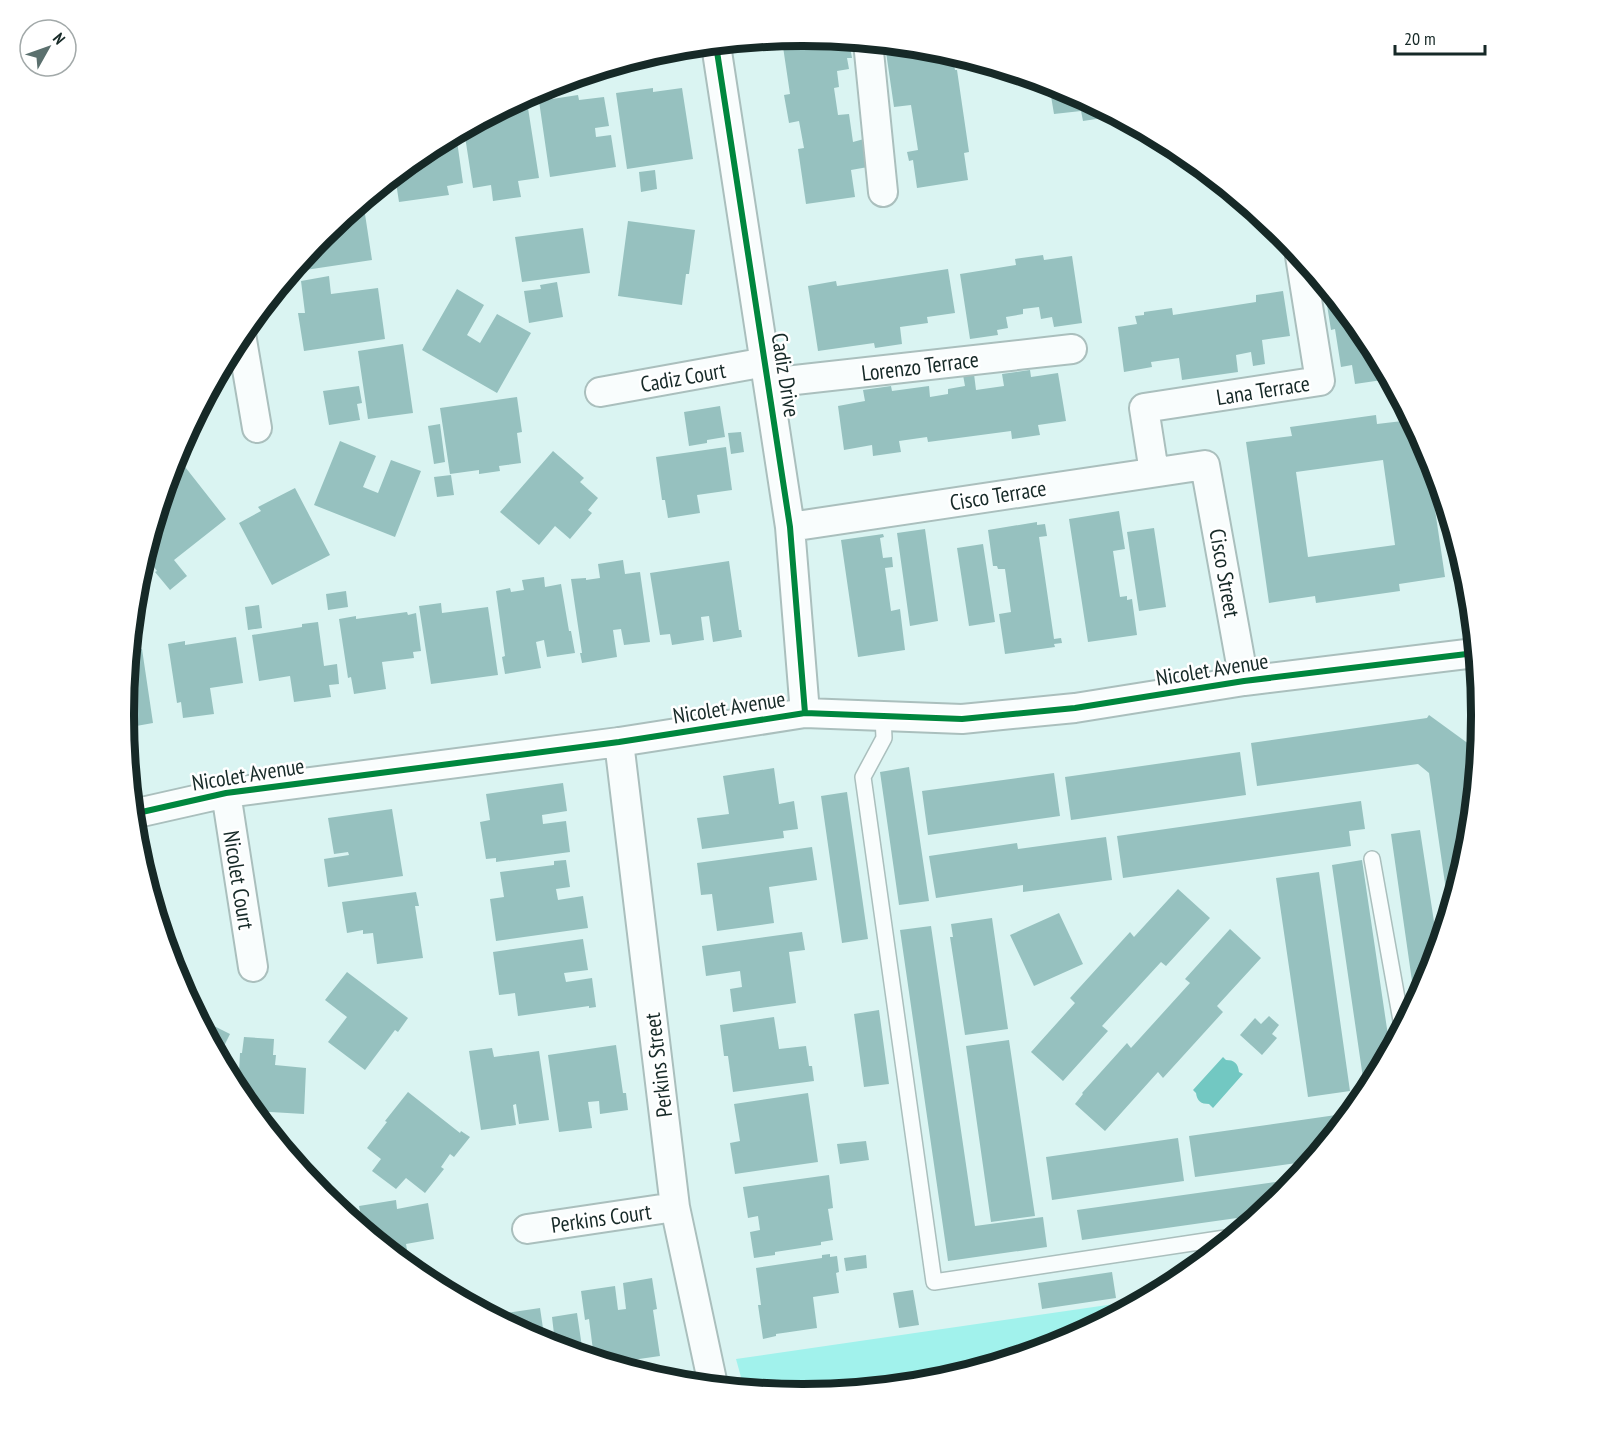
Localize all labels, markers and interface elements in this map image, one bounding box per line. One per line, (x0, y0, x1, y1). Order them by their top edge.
north arrow (18, 18, 78, 78)
scale bar (1395, 18, 1485, 56)
text: 20 m (1404, 27, 1436, 50)
text: N (49, 29, 70, 48)
street label: Cadiz Drive (766, 331, 806, 419)
street label: Lorenzo Terrace (860, 345, 980, 387)
street label: Cadiz Court (638, 356, 728, 398)
street label: Lana Terrace (1214, 369, 1312, 411)
street label: Cisco Terrace (948, 474, 1048, 516)
street label: Cisco Street (1203, 527, 1247, 619)
street label: Nicolet Avenue (1154, 646, 1270, 692)
street label: Nicolet Avenue (671, 684, 787, 730)
street label: Nicolet Avenue (190, 751, 306, 797)
street label: Nicolet Court (217, 829, 261, 931)
street label: Perkins Street (638, 1011, 678, 1119)
street label: Perkins Court (549, 1197, 653, 1239)

